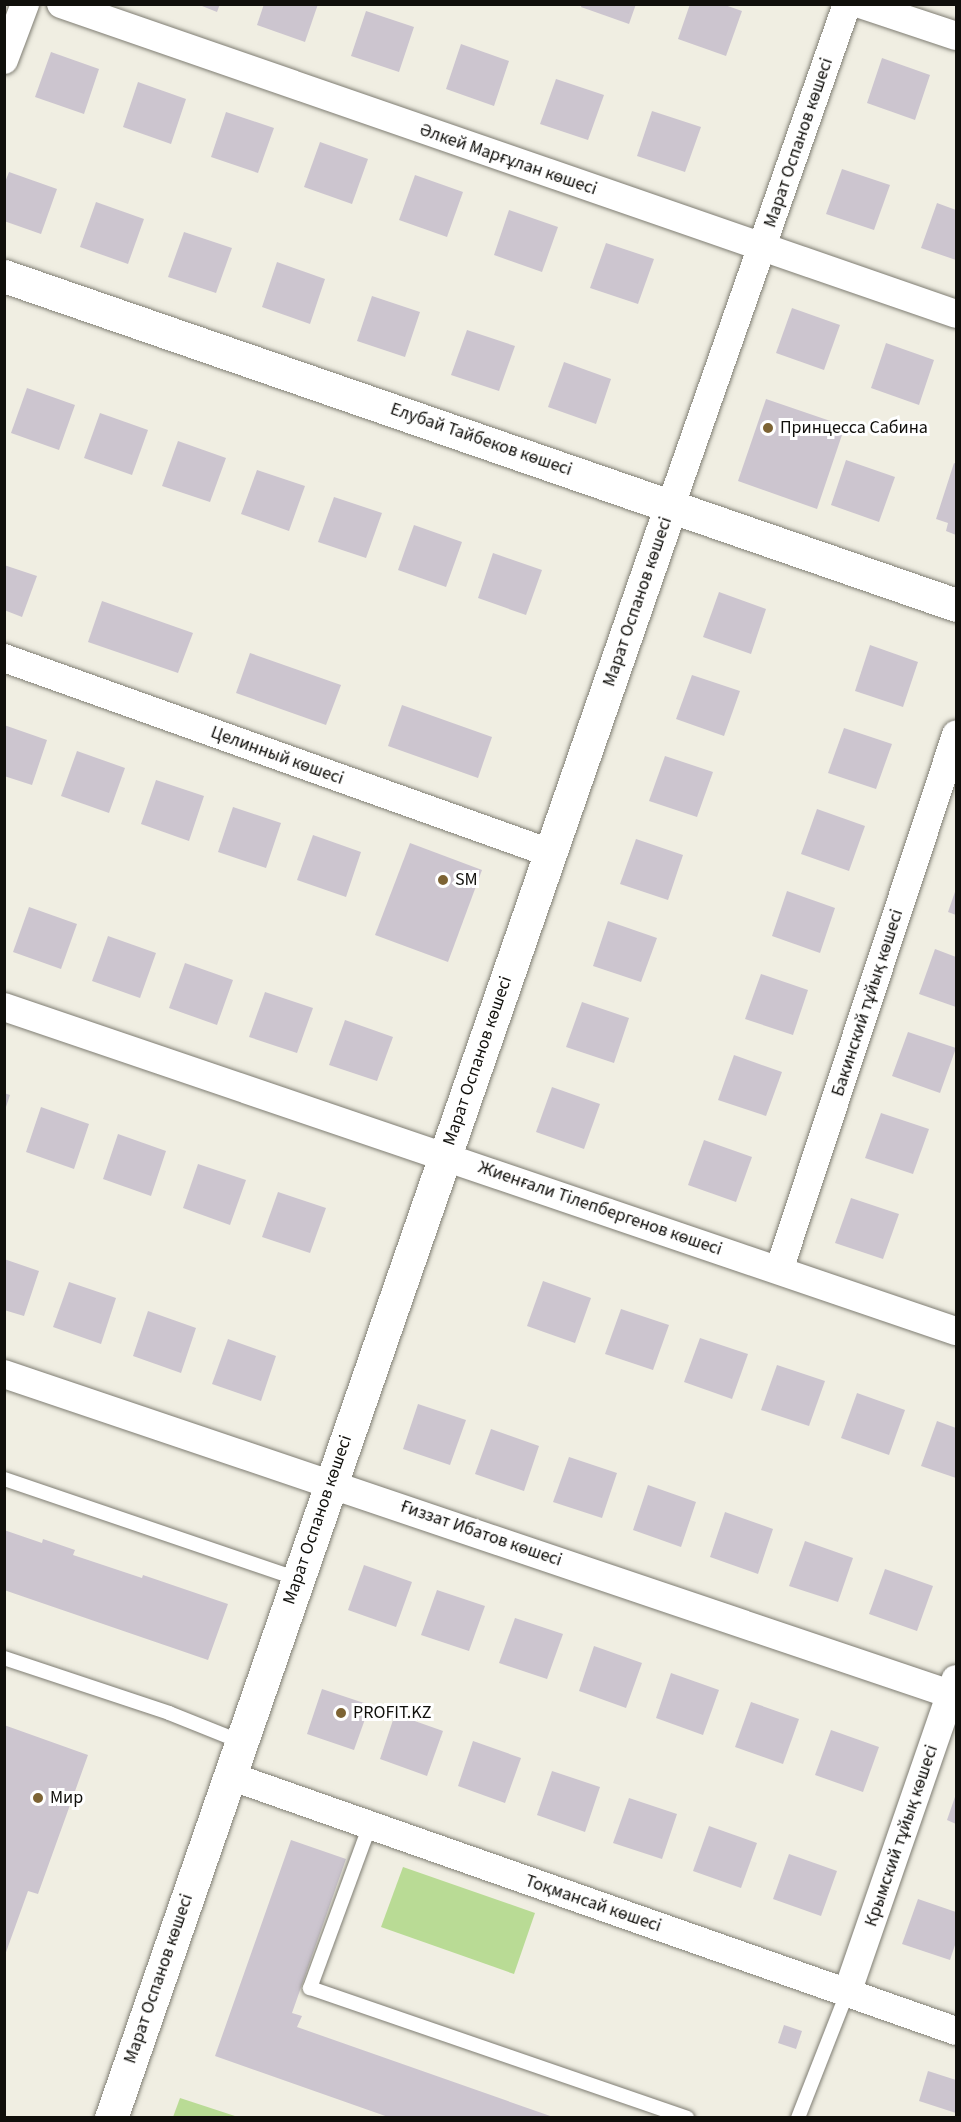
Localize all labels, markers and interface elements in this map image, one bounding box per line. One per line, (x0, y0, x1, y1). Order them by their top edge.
street label: Марат Оспанов көшесі (760, 55, 838, 231)
street label: Әлкей Марғұлан көшесі (416, 119, 600, 201)
street label: Елубай Тайбеков көшесі (387, 399, 575, 481)
place label: Принцесса Сабина (780, 417, 928, 439)
marker: Принцесса Сабина (761, 421, 775, 435)
street label: Марат Оспанов көшесі (599, 514, 677, 690)
street label: Целинный көшесі (208, 722, 346, 790)
place label: SM (455, 869, 478, 891)
marker: SM (436, 873, 450, 887)
street label: Бакинский тұйық көшесі (828, 907, 908, 1099)
street label: Марат Оспанов көшесі (439, 973, 517, 1149)
street label: Жиенғали Тілепбергенов көшесі (475, 1157, 725, 1261)
street label: Марат Оспанов көшесі (279, 1432, 357, 1608)
street label: Ғиззат Ибатов көшесі (397, 1496, 565, 1572)
place label: PROFIT.KZ (353, 1702, 431, 1724)
marker: PROFIT.KZ (334, 1706, 348, 1720)
street label: Крымский тұйық көшесі (861, 1742, 943, 1930)
place label: Мир (50, 1787, 83, 1809)
marker: Мир (31, 1791, 45, 1805)
street label: Тоқмансай көшесі (522, 1871, 664, 1937)
street label: Марат Оспанов көшесі (120, 1891, 198, 2067)

